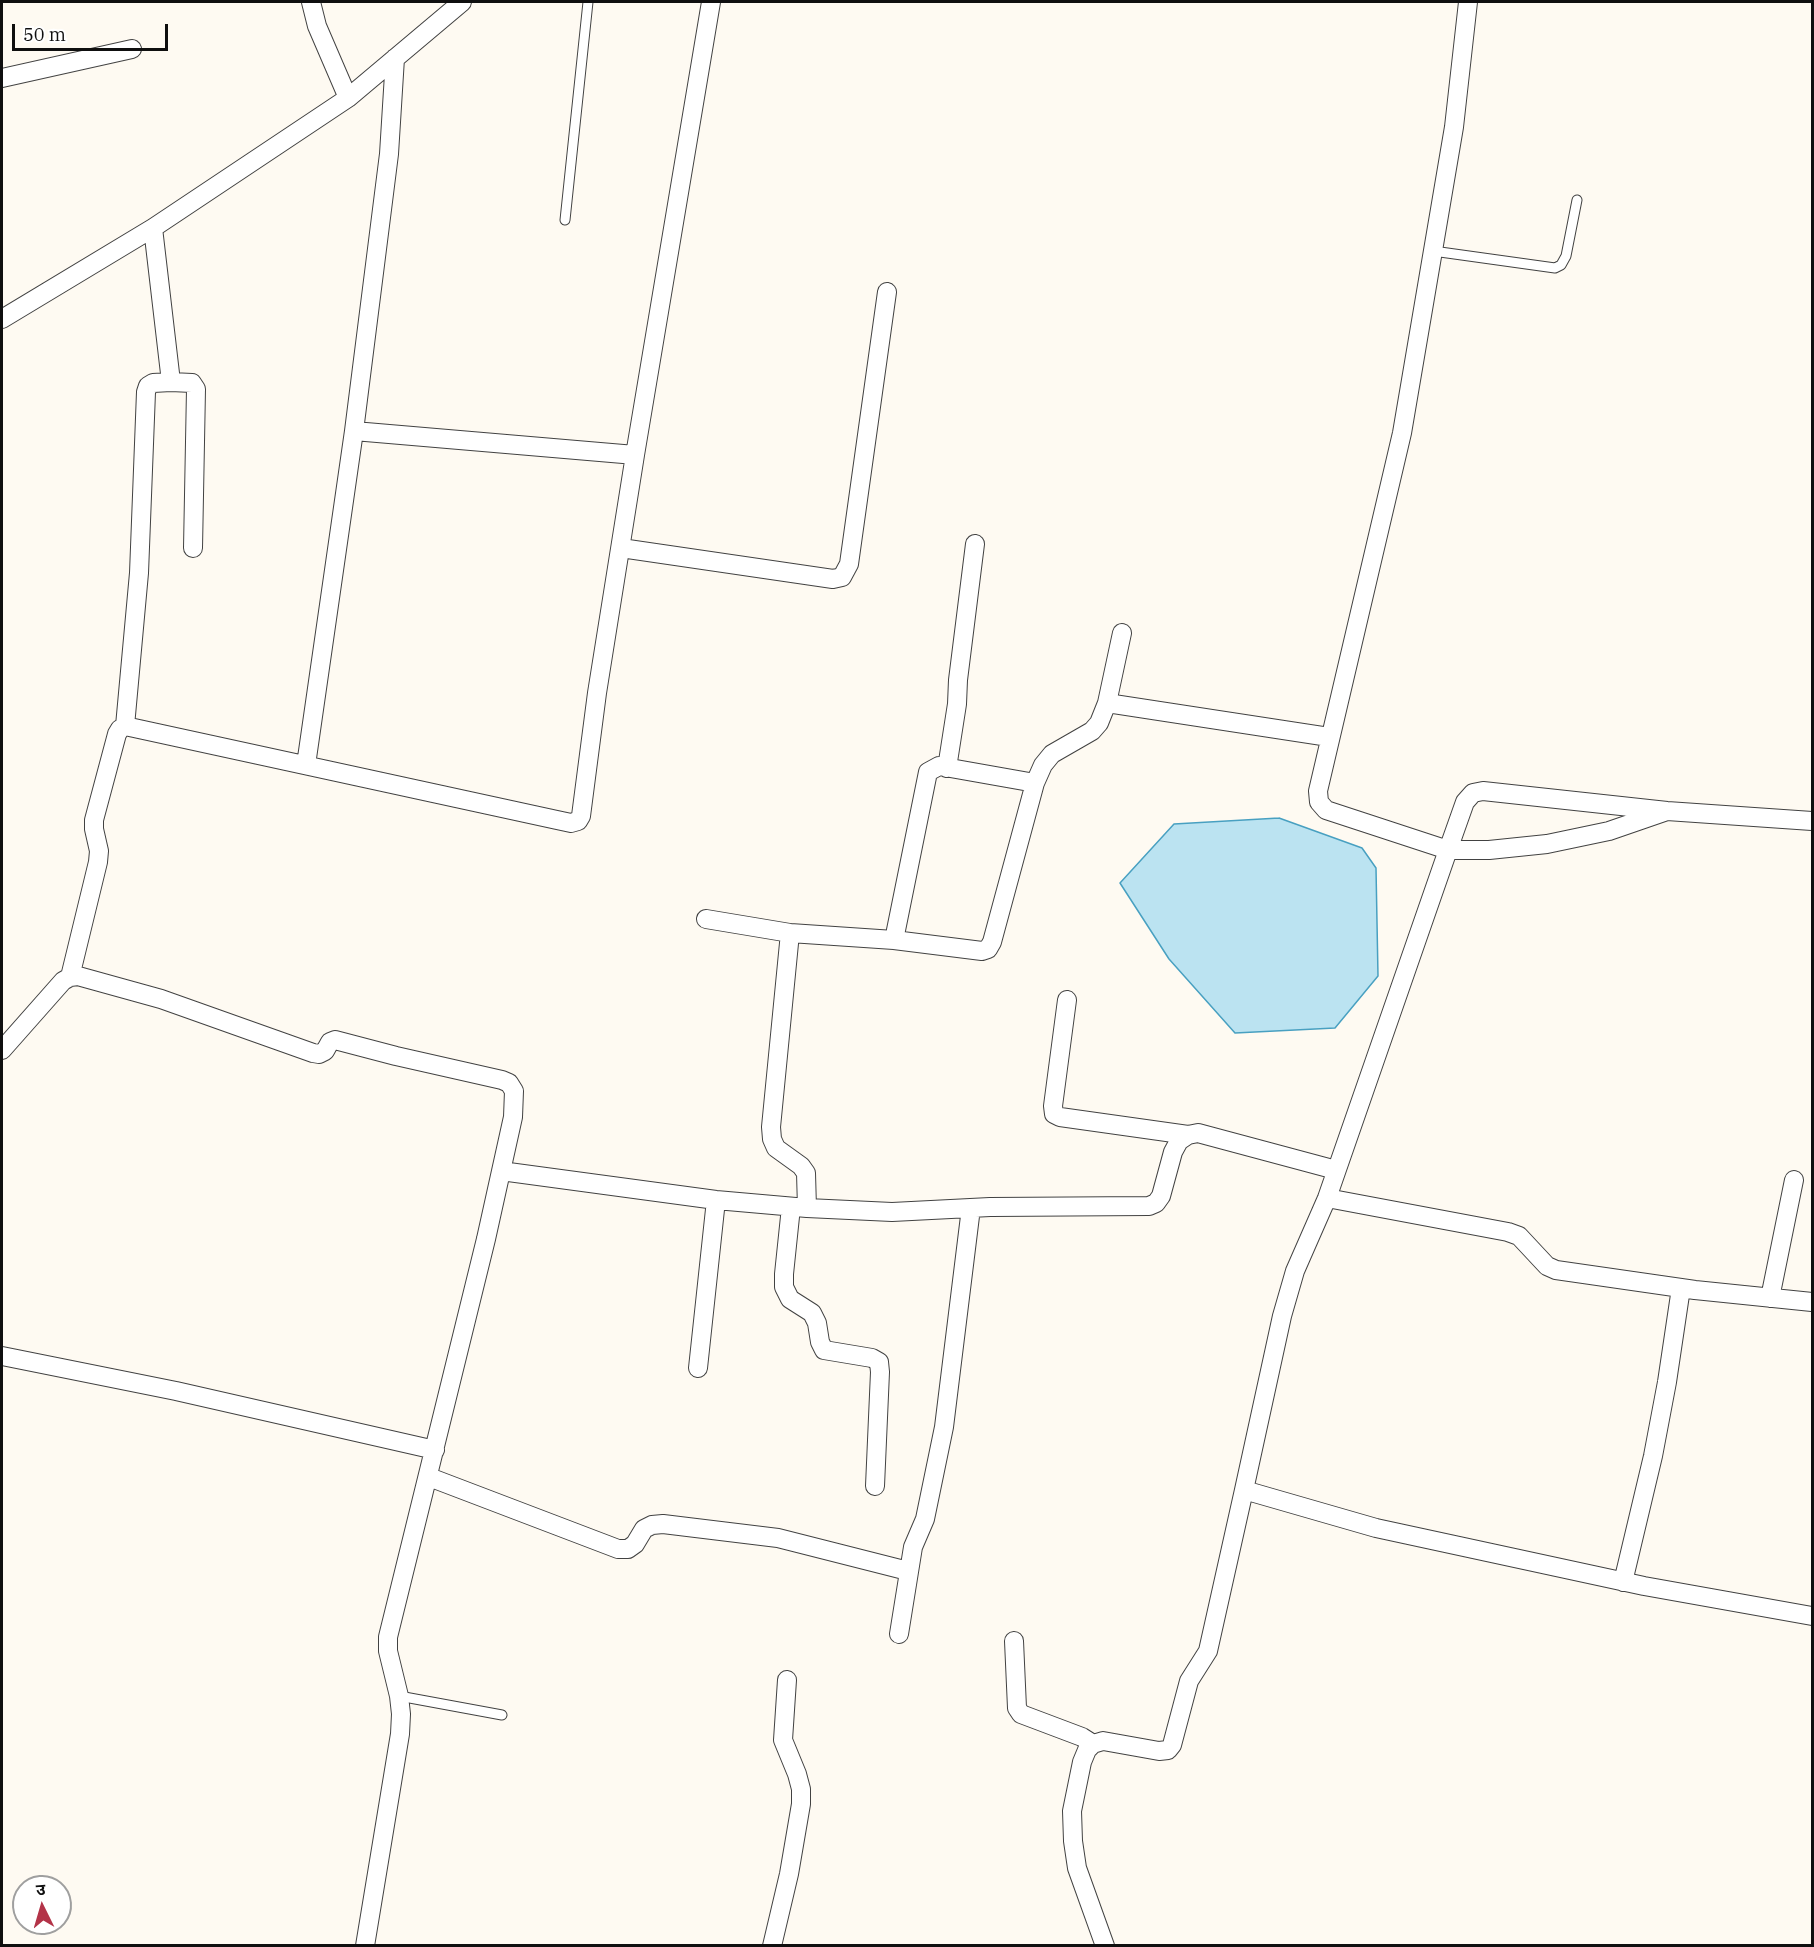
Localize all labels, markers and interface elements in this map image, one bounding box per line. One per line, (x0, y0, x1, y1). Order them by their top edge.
scale bar (15, 12, 171, 50)
text: 50 m (23, 23, 66, 46)
north arrow (12, 1875, 72, 1935)
text: उ (35, 1879, 46, 1899)

